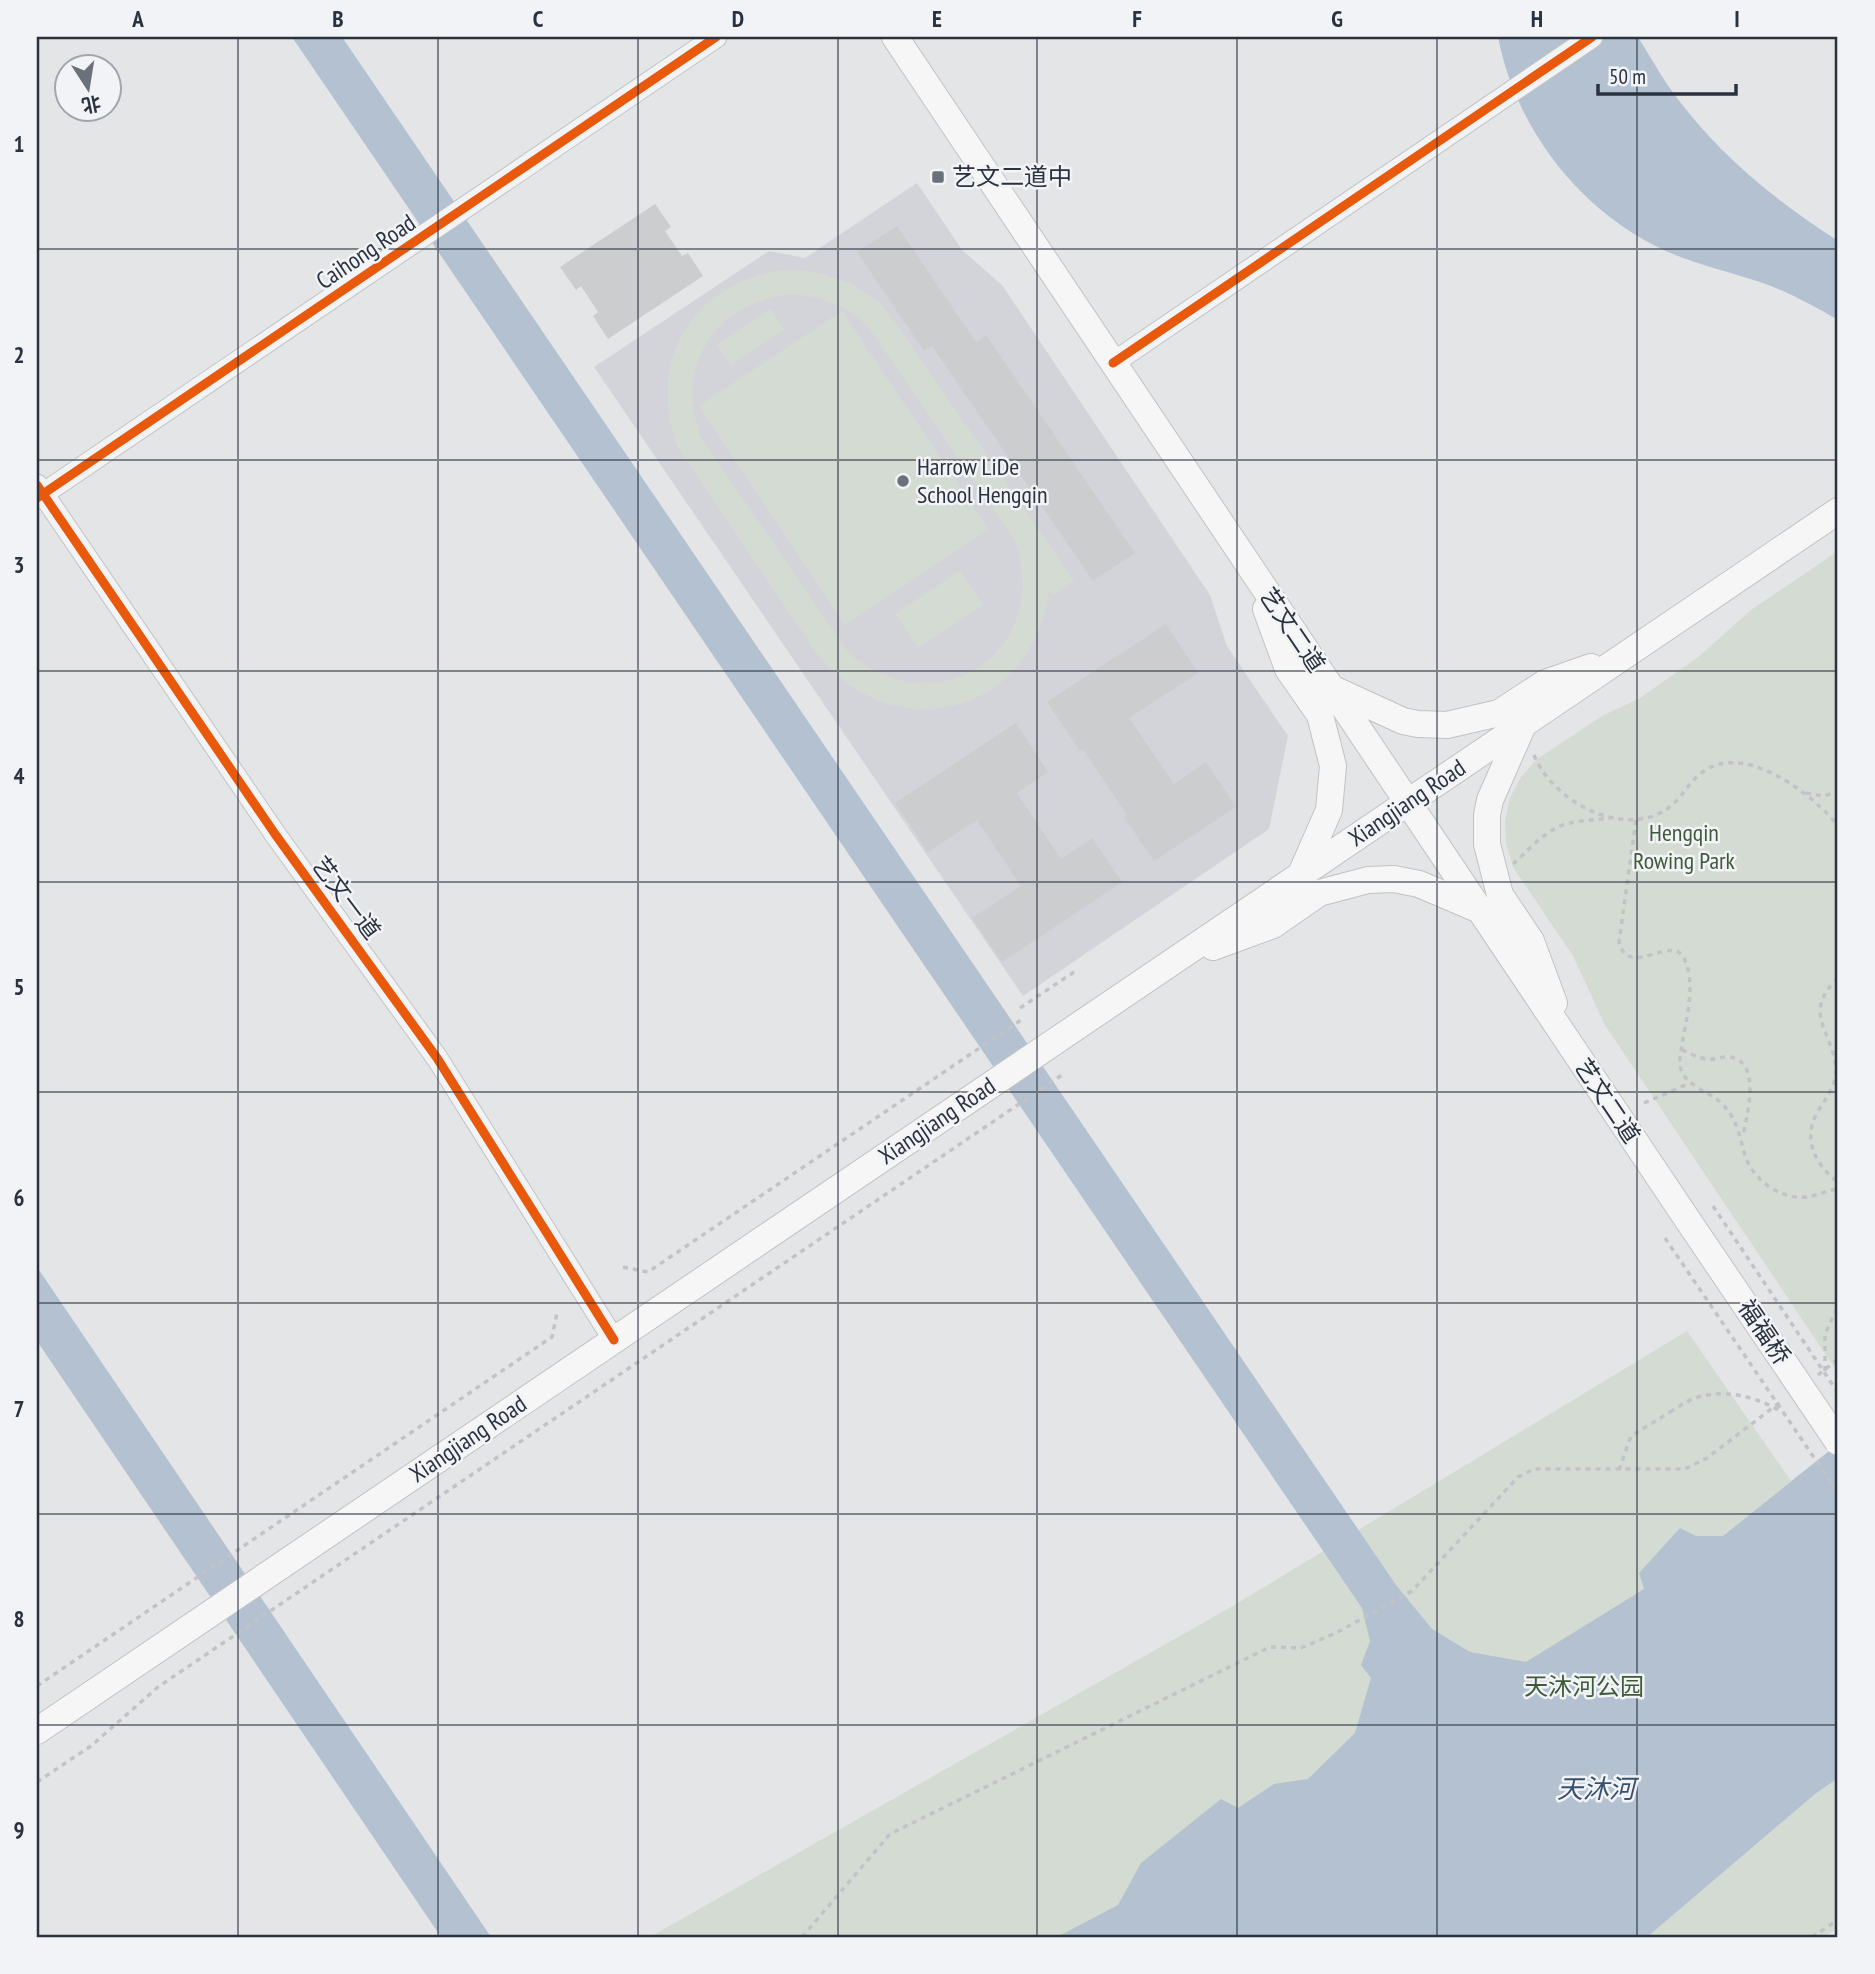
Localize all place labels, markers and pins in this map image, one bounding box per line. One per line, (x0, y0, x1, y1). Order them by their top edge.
place label: 艺文二道中 (952, 161, 1072, 192)
marker: 艺文二道中 (930, 169, 946, 185)
place label: Harrow LiDe School Hengqin (917, 451, 1048, 510)
marker: Harrow LiDe School Hengqin (895, 473, 911, 489)

